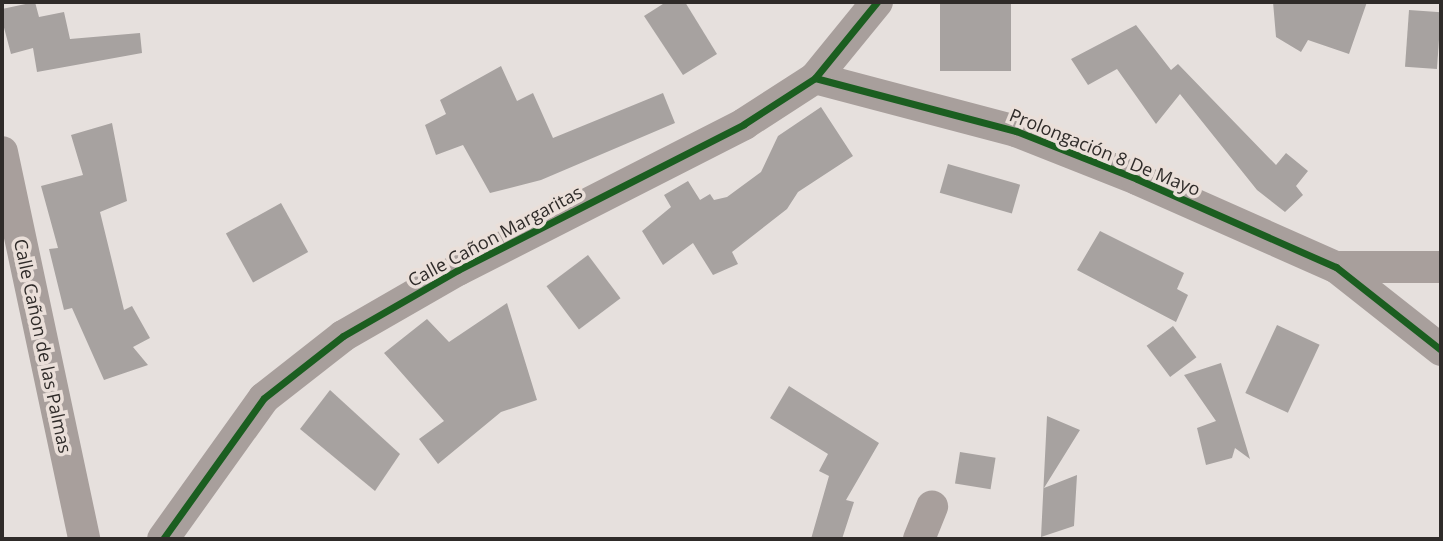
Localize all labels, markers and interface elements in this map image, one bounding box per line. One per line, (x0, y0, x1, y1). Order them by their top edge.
street label: Prolongación 8 De Mayo (1006, 104, 1204, 200)
street label: Calle Cañon Margaritas (404, 181, 586, 291)
street label: Calle Cañon de las Palmas (10, 237, 76, 455)

